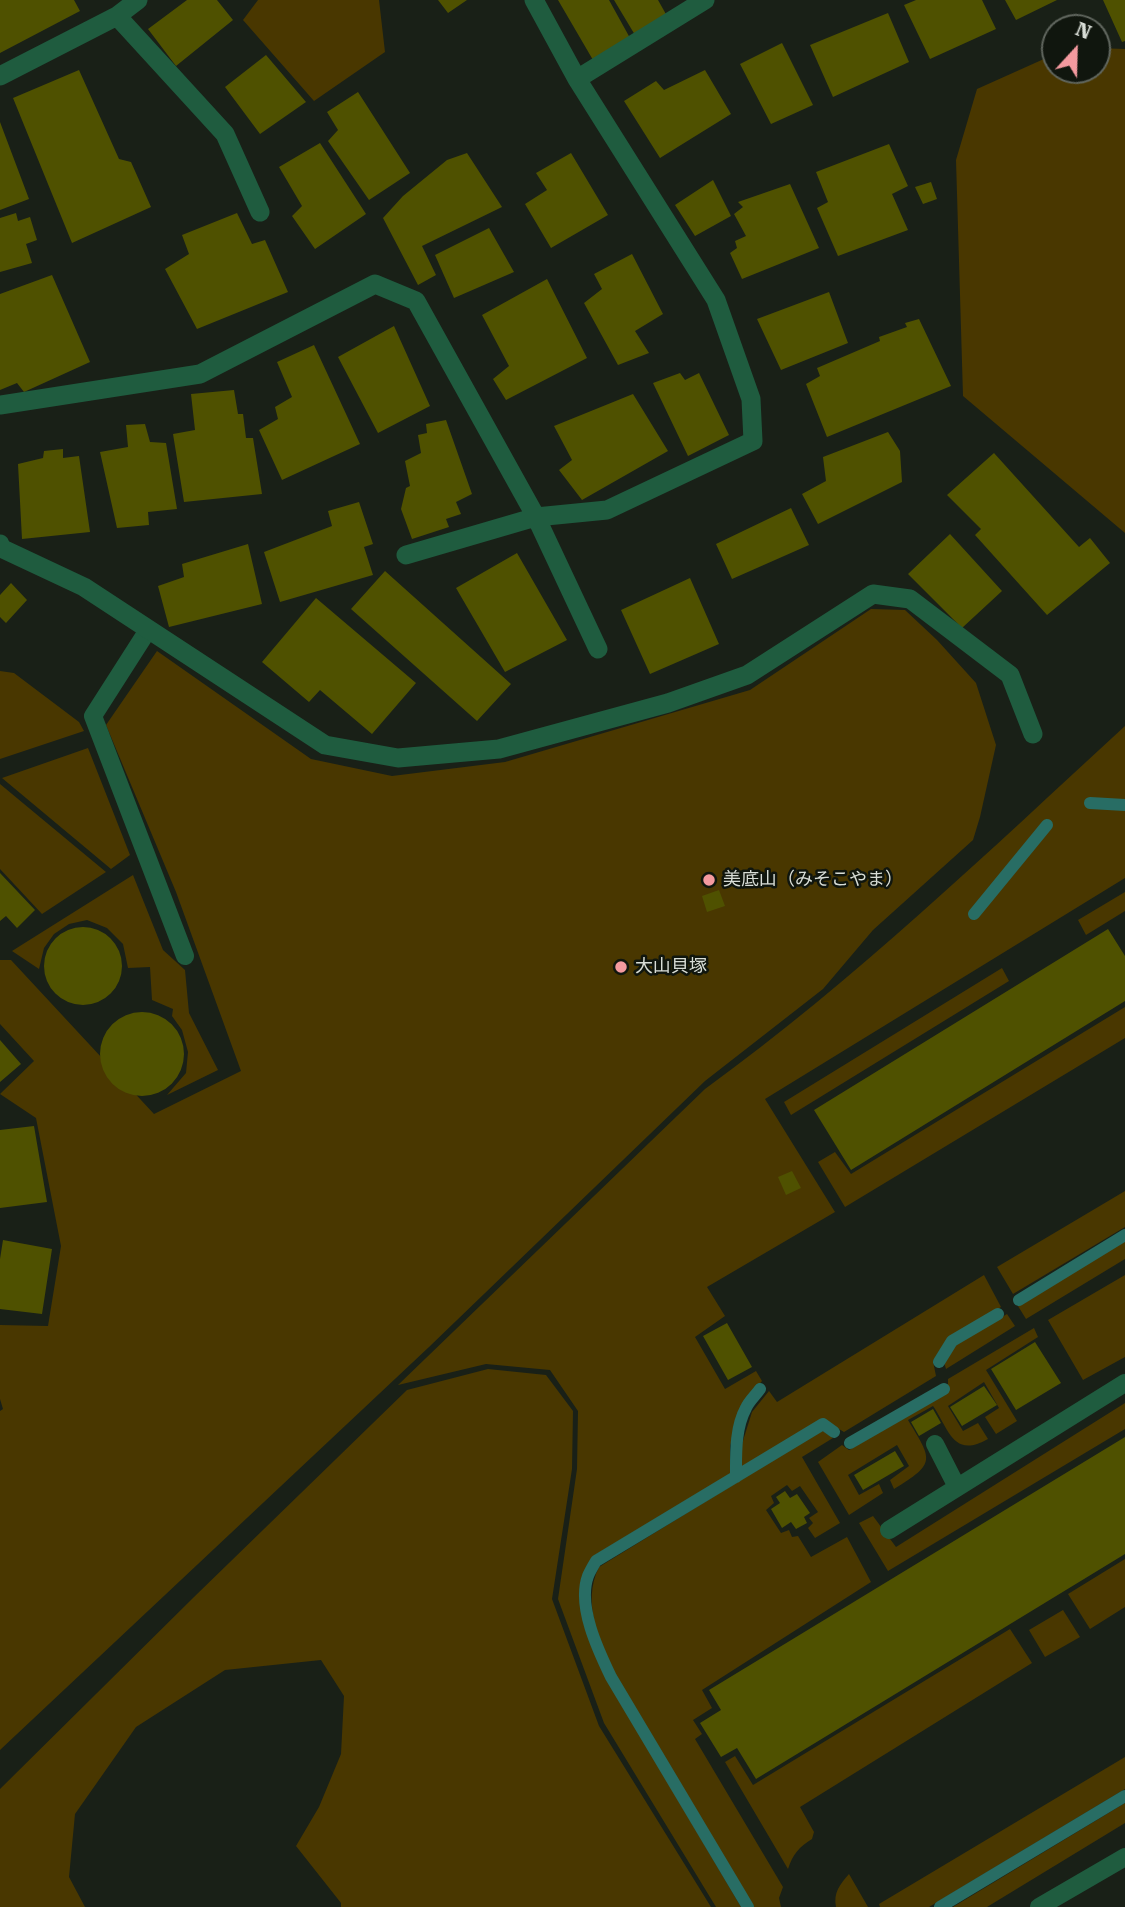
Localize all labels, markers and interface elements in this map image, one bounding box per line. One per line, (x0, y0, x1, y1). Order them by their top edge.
north arrow (1041, 14, 1111, 84)
text: N (1072, 18, 1094, 44)
place label: 美底山（みそこやま） (723, 869, 903, 891)
marker: 美底山（みそこやま） (701, 872, 717, 888)
place label: 大山貝塚 (635, 956, 707, 978)
marker: 大山貝塚 (613, 959, 629, 975)

